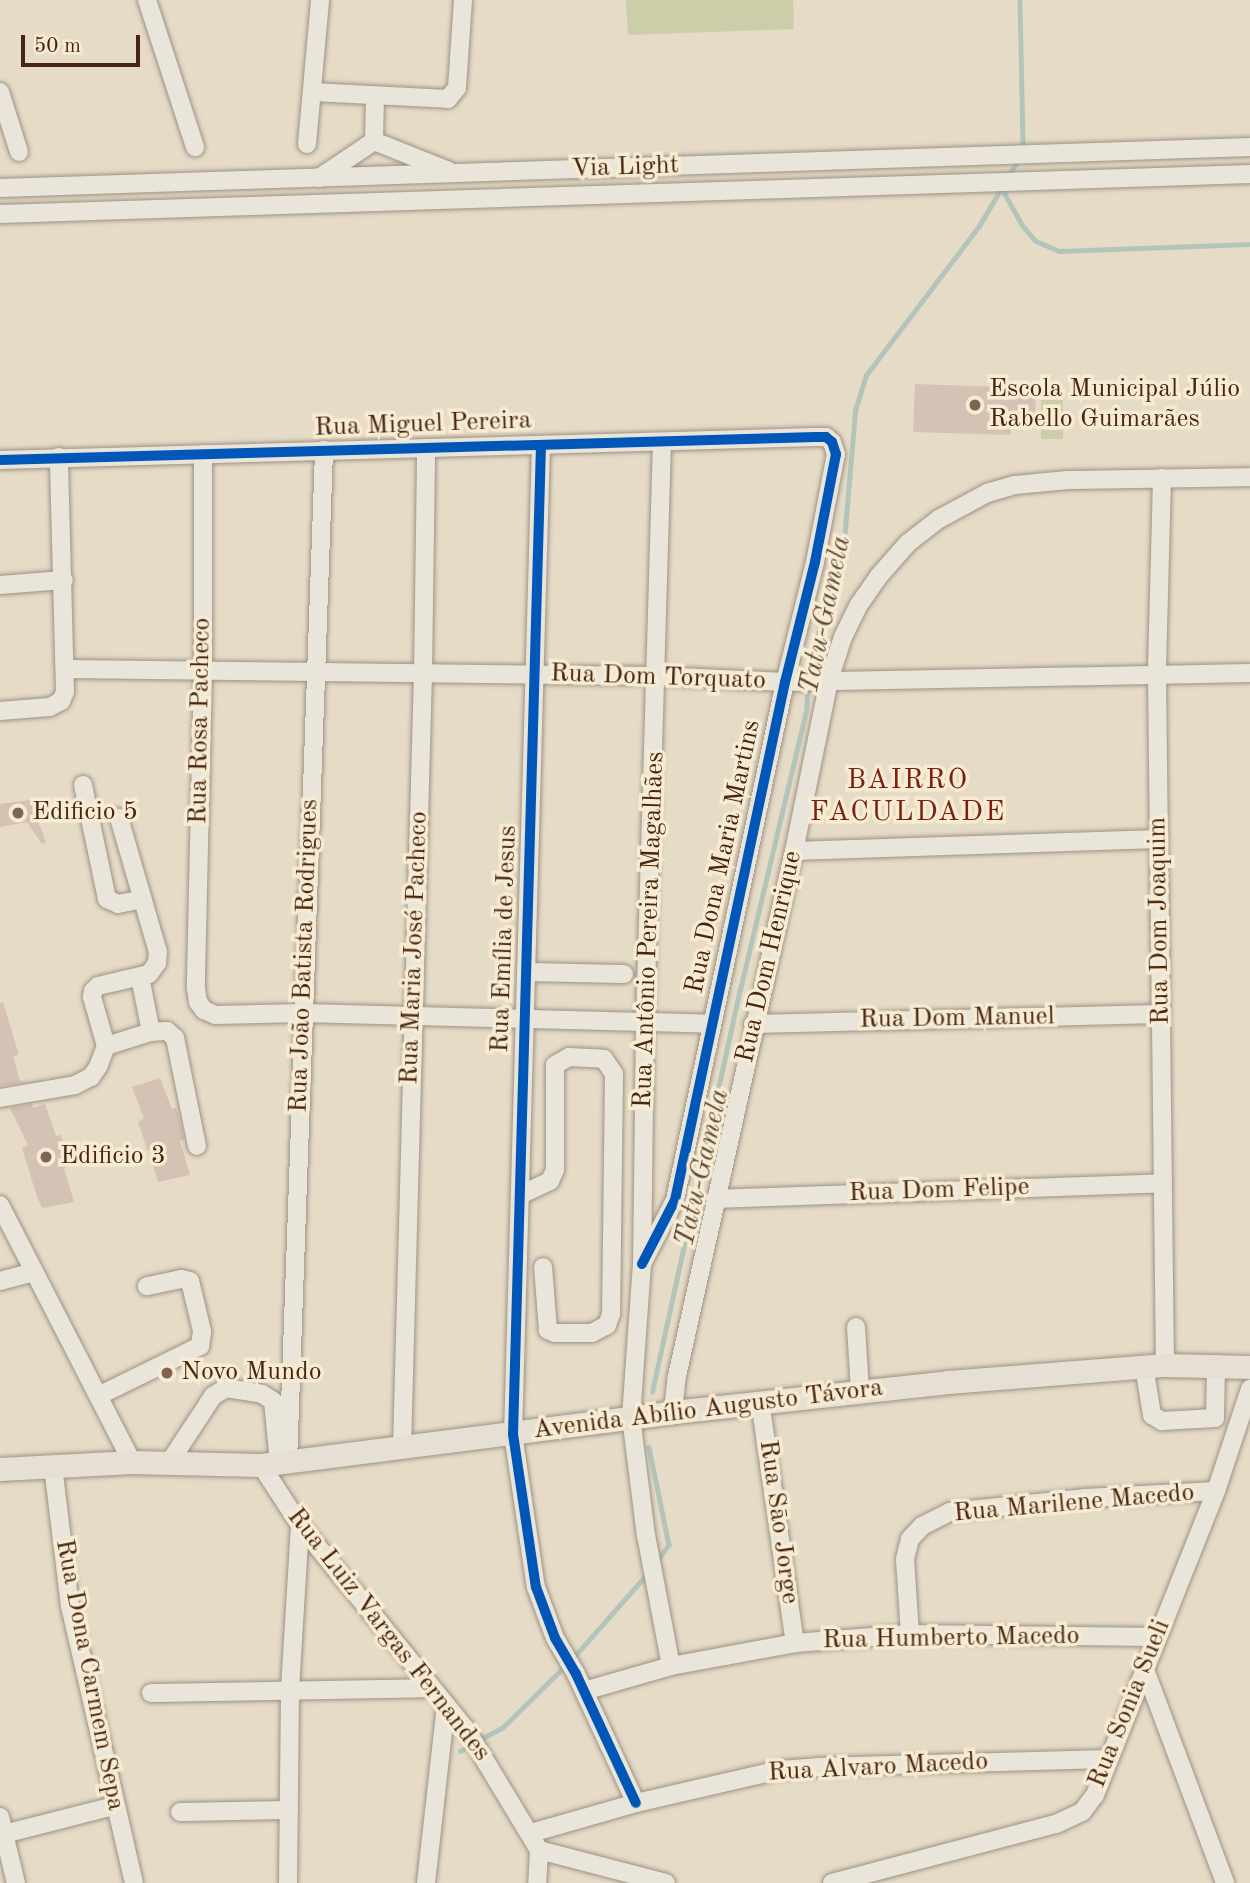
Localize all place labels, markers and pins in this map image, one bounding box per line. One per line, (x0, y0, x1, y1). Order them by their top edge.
place label: Escola Municipal Júlio Rabello Guimarães (989, 374, 1240, 436)
marker: Escola Municipal Júlio Rabello Guimarães (967, 397, 983, 413)
place label: Edificio 5 (32, 797, 138, 829)
marker: Edificio 5 (10, 805, 26, 821)
place label: Edificio 3 (60, 1141, 166, 1173)
marker: Edificio 3 (38, 1149, 54, 1165)
place label: Novo Mundo (181, 1357, 322, 1389)
marker: Novo Mundo (159, 1365, 175, 1381)

